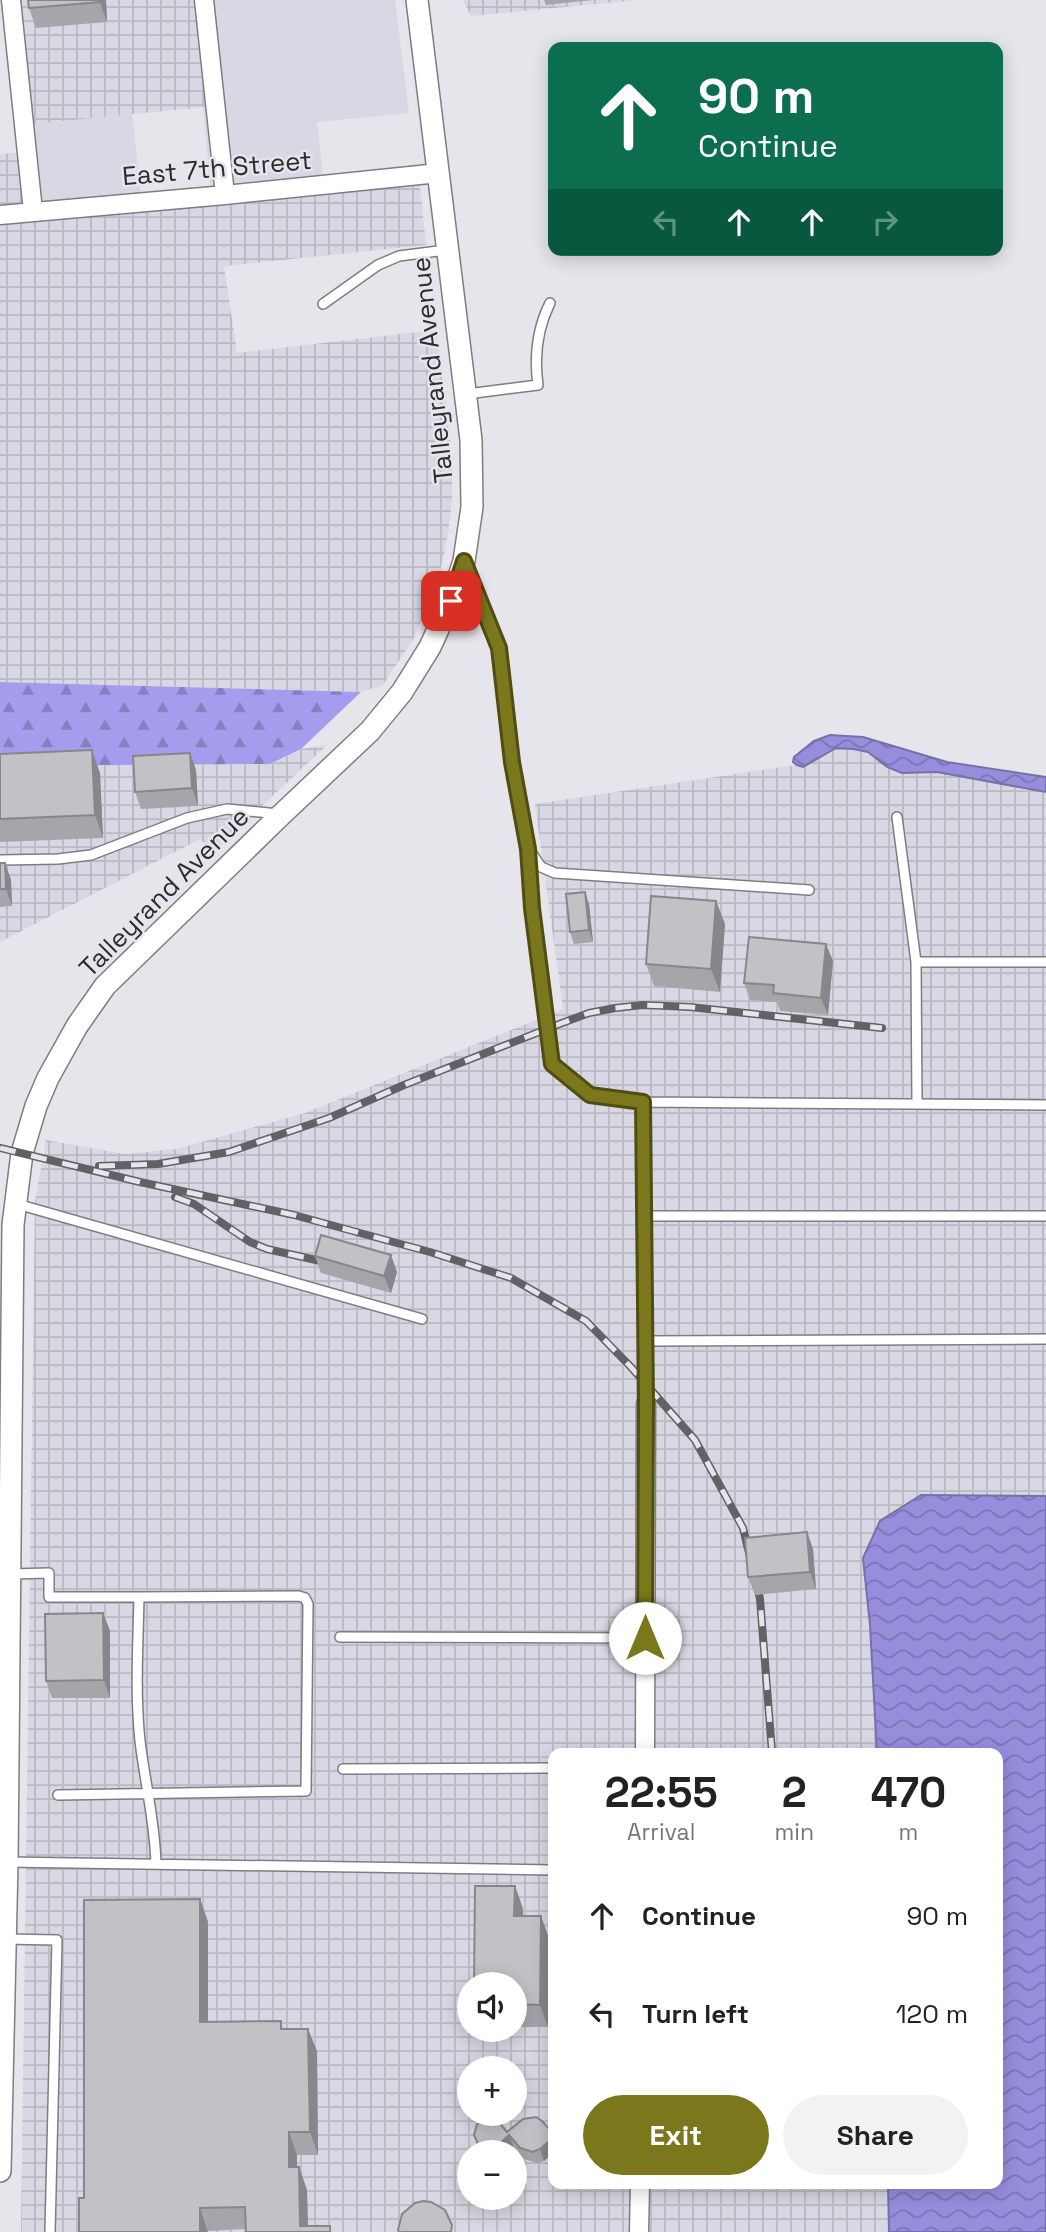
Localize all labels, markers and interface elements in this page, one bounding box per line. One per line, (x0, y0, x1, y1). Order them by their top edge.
text: 90 m (698, 65, 814, 127)
icon: ahead (583, 70, 674, 161)
text: Continue (698, 126, 838, 166)
street label: East 7th Street (121, 143, 313, 193)
icon: left (647, 203, 685, 241)
icon: ahead (720, 203, 758, 241)
icon: ahead (793, 203, 831, 241)
icon: right (866, 203, 904, 241)
street label: Talleyrand Avenue (403, 255, 461, 485)
pin (421, 571, 481, 631)
icon: arrive (432, 582, 470, 620)
street label: Talleyrand Avenue (72, 800, 256, 984)
position arrow (608, 1601, 682, 1675)
text: 22:55 (605, 1766, 718, 1819)
text: 2 (782, 1766, 807, 1819)
text: 470 (871, 1766, 946, 1819)
text: Arrival (627, 1817, 695, 1847)
text: min (775, 1817, 814, 1847)
text: m (899, 1817, 918, 1847)
icon: ahead (583, 1897, 621, 1935)
text: Continue (642, 1899, 756, 1933)
text: 90 m (906, 1899, 968, 1933)
map controls (457, 1972, 527, 2210)
button: sound (457, 1972, 527, 2042)
icon: left (583, 1995, 621, 2033)
text: Turn left (642, 1997, 749, 2031)
text: 120 m (896, 1997, 968, 2031)
button: + (457, 2056, 527, 2126)
button: Exit (583, 2095, 769, 2175)
button: Share (783, 2095, 968, 2175)
button: − (457, 2140, 527, 2210)

